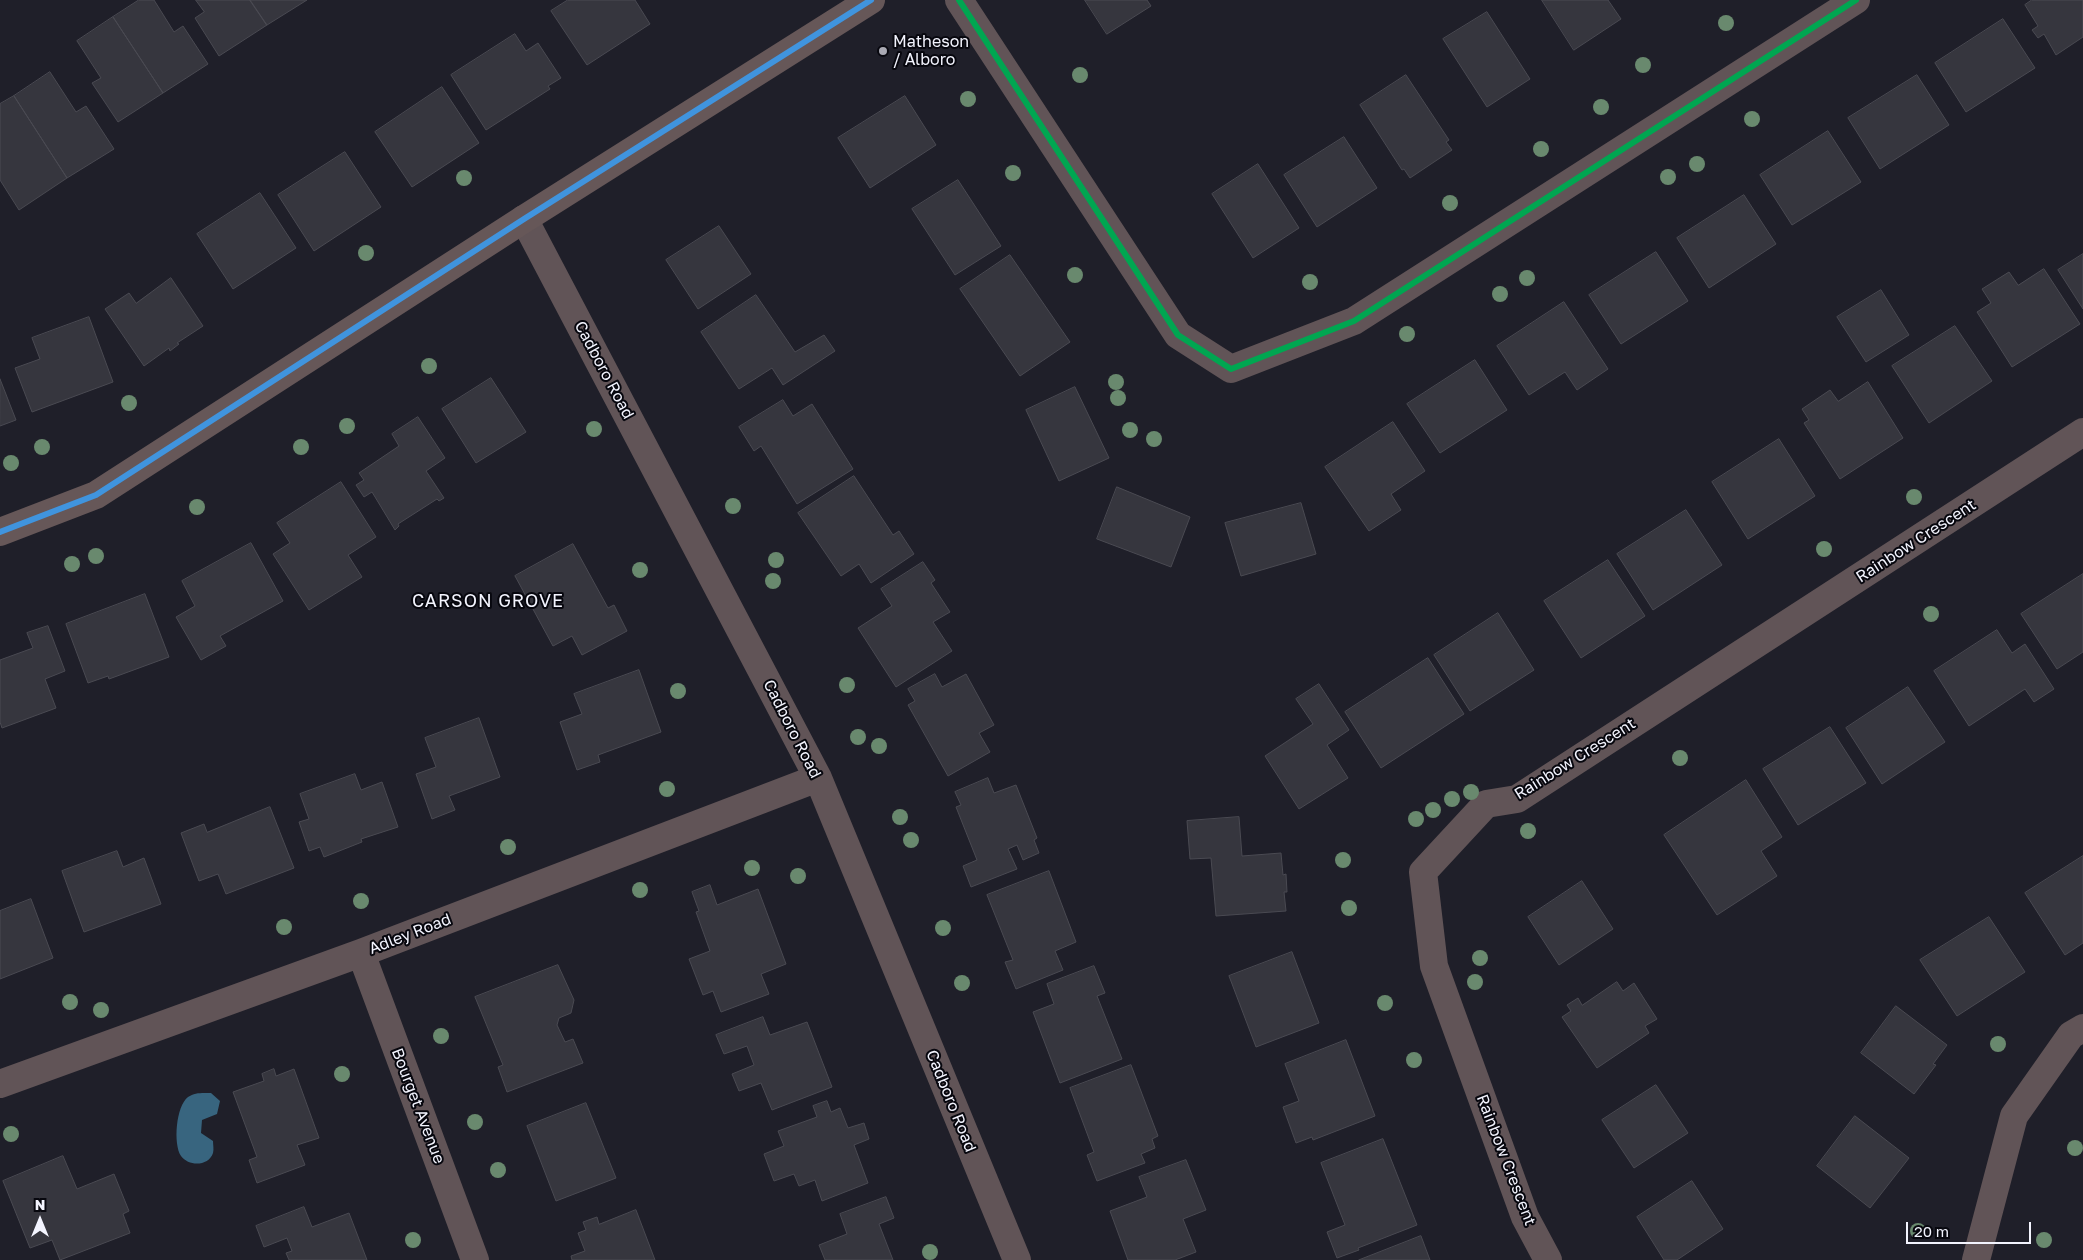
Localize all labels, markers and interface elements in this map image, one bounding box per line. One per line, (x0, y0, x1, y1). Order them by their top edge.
place label: Matheson / Alboro (893, 32, 969, 70)
marker: Matheson / Alboro (877, 45, 889, 57)
street label: Cadboro Road (570, 318, 638, 422)
street label: Rainbow Crescent (1853, 495, 1979, 587)
district label: CARSON GROVE (410, 590, 566, 612)
street label: Cadboro Road (759, 676, 825, 782)
street label: Rainbow Crescent (1511, 714, 1639, 804)
street label: Adley Road (366, 910, 454, 958)
street label: Bourget Avenue (387, 1046, 449, 1166)
street label: Cadboro Road (922, 1047, 980, 1155)
street label: Rainbow Crescent (1472, 1092, 1540, 1228)
north arrow (15, 1195, 65, 1245)
text: N (35, 1196, 45, 1213)
scale bar (1908, 1212, 2033, 1244)
text: 20 m (1914, 1222, 1949, 1240)

